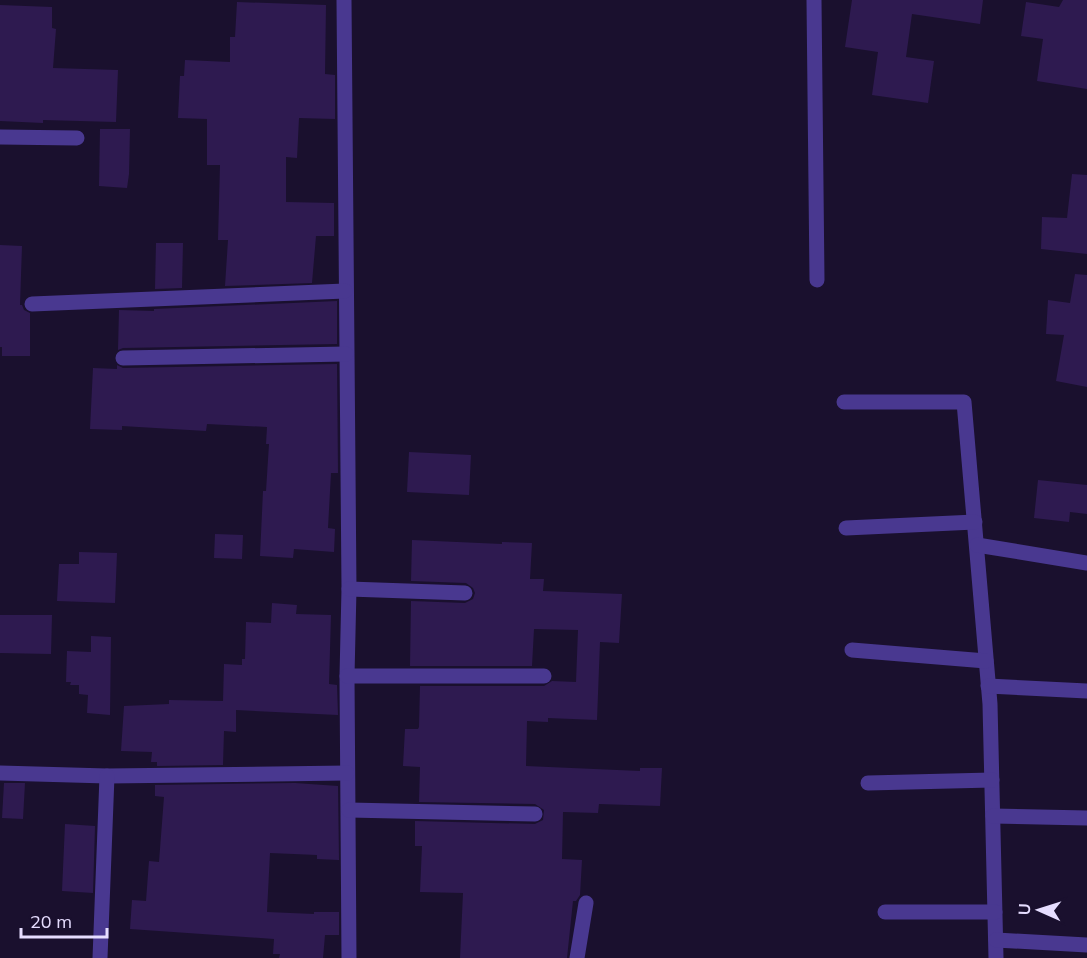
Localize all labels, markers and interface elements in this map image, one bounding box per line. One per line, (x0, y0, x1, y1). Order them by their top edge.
north arrow (1009, 880, 1069, 940)
scale bar (21, 901, 106, 939)
text: U (1014, 903, 1034, 916)
text: 20 m (30, 910, 72, 933)

